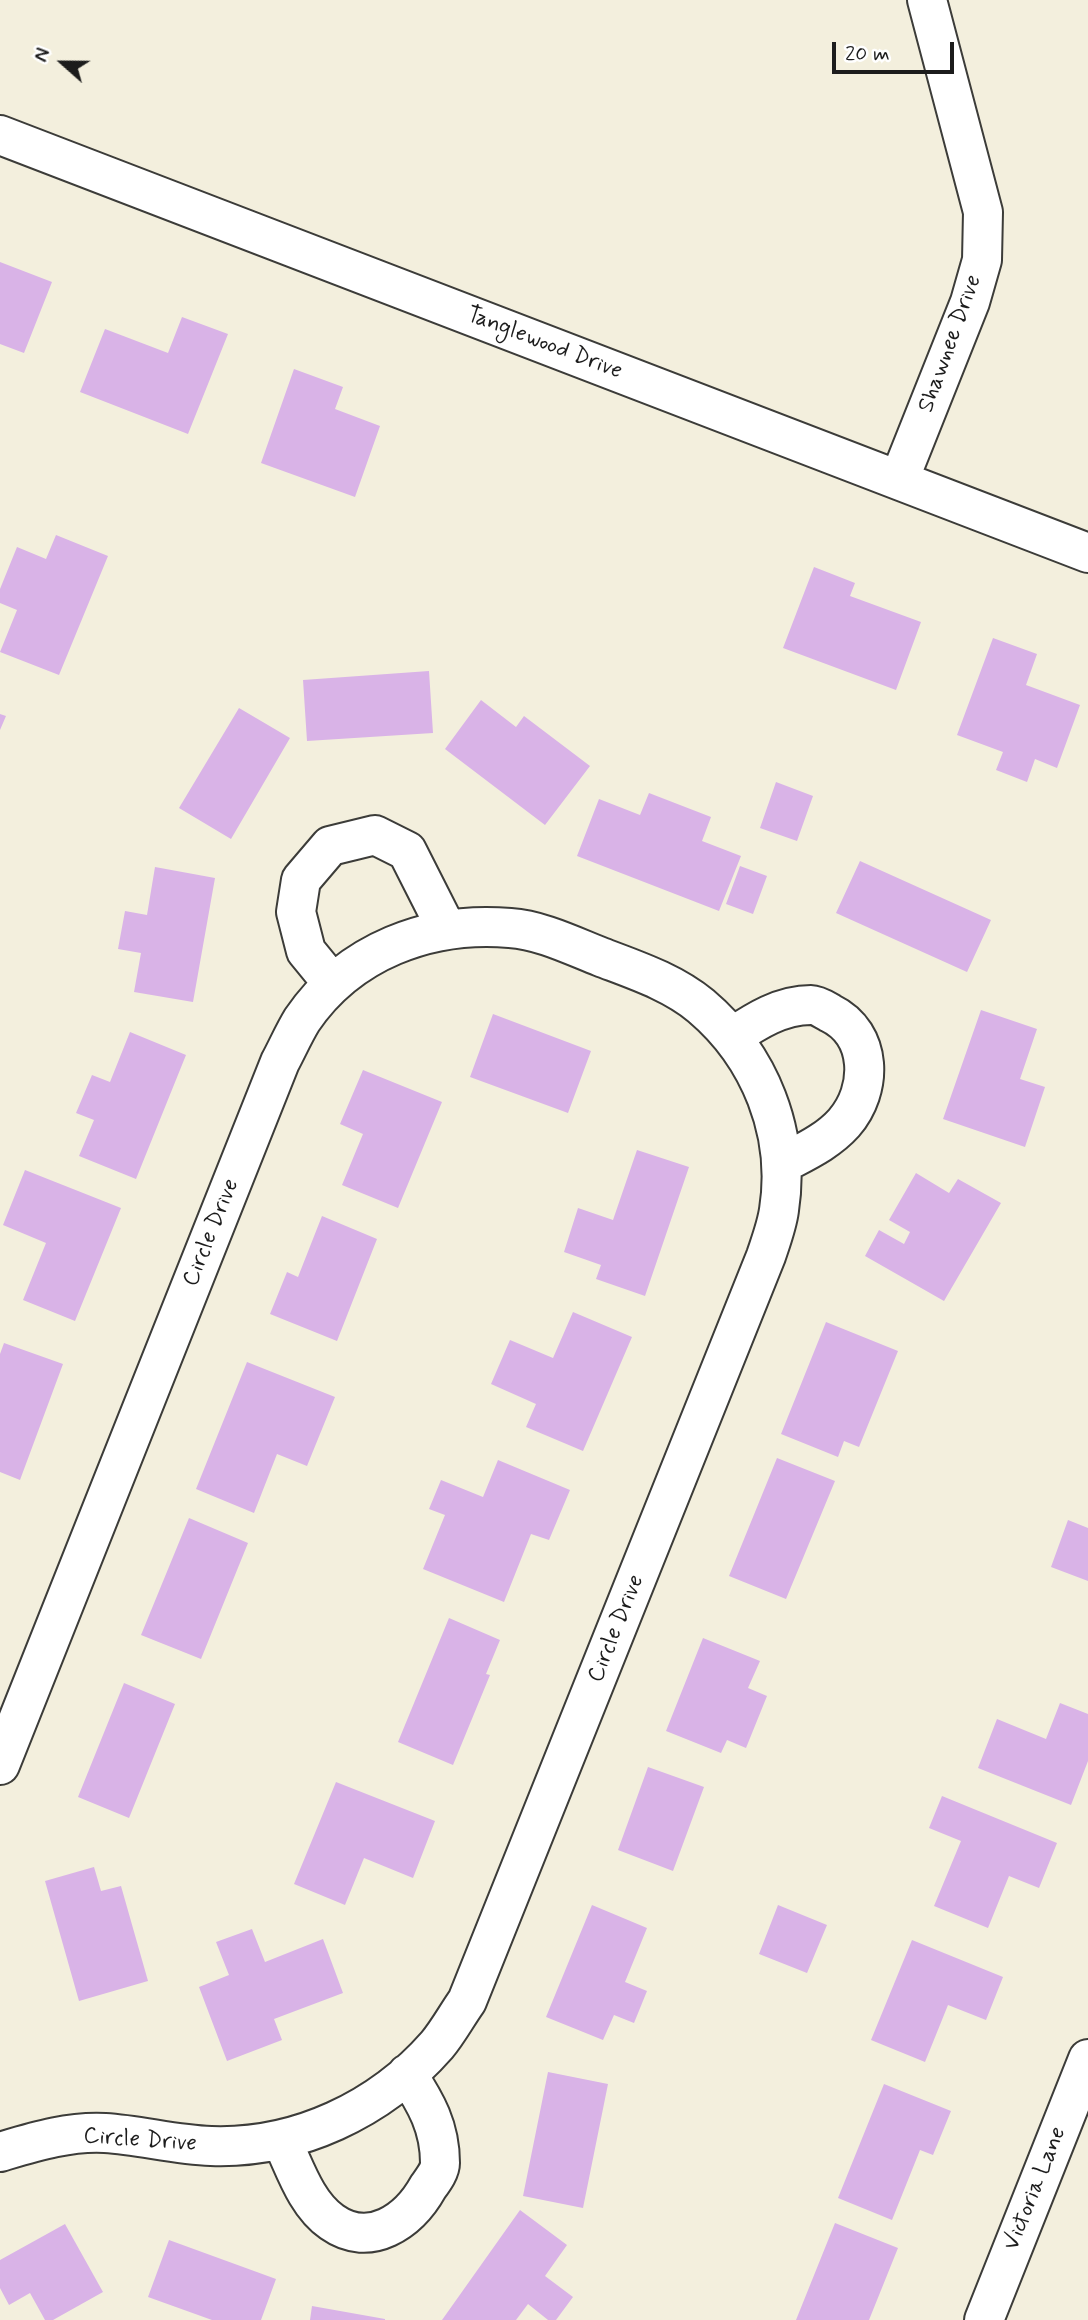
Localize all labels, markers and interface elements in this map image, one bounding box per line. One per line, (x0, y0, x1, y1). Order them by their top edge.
north arrow (28, 28, 98, 98)
scale bar (836, 28, 958, 72)
text: 20 m (845, 40, 890, 68)
text: N (29, 45, 57, 66)
street label: Shawnee Drive (913, 271, 989, 417)
street label: Tanglewood Drive (462, 302, 626, 386)
street label: Circle Drive (178, 1175, 246, 1291)
street label: Circle Drive (583, 1571, 651, 1687)
street label: Circle Drive (82, 2123, 198, 2159)
street label: Victoria Lane (999, 2123, 1073, 2255)

